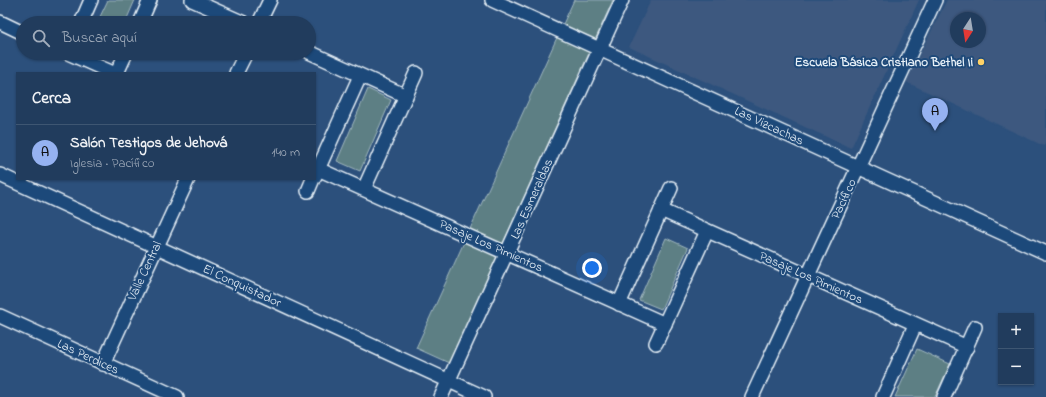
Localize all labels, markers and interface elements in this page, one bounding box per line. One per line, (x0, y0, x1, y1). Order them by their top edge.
north arrow (950, 12, 986, 48)
search box (16, 16, 316, 60)
icon: search (30, 27, 52, 49)
text: Buscar aquí (62, 27, 137, 49)
place label: Escuela Básica Cristiano Bethel Ii (795, 53, 973, 72)
marker: Escuela Básica Cristiano Bethel Ii (976, 57, 986, 67)
text: Cerca (32, 86, 71, 111)
pin: A (922, 98, 948, 131)
street label: Las Vizcachas (731, 102, 807, 151)
text: Salón Testigos de Jehová (70, 132, 227, 154)
text: A (41, 143, 49, 162)
text: 140 m (272, 143, 300, 162)
text: Iglesia · Pacífico (70, 154, 154, 173)
street label: Las Esmeraldas (506, 155, 558, 242)
street label: Pacífico (826, 175, 862, 222)
street label: Pasaje Los Pimientos (436, 215, 546, 278)
street label: Valle Central (123, 238, 167, 305)
street label: Pasaje Los Pimientos (756, 247, 866, 310)
your location (582, 258, 602, 278)
street label: El Conquistador (200, 259, 285, 313)
map controls (998, 313, 1034, 385)
button: + (998, 313, 1034, 349)
street label: Las Perdices (54, 334, 122, 380)
button: − (998, 349, 1034, 385)

